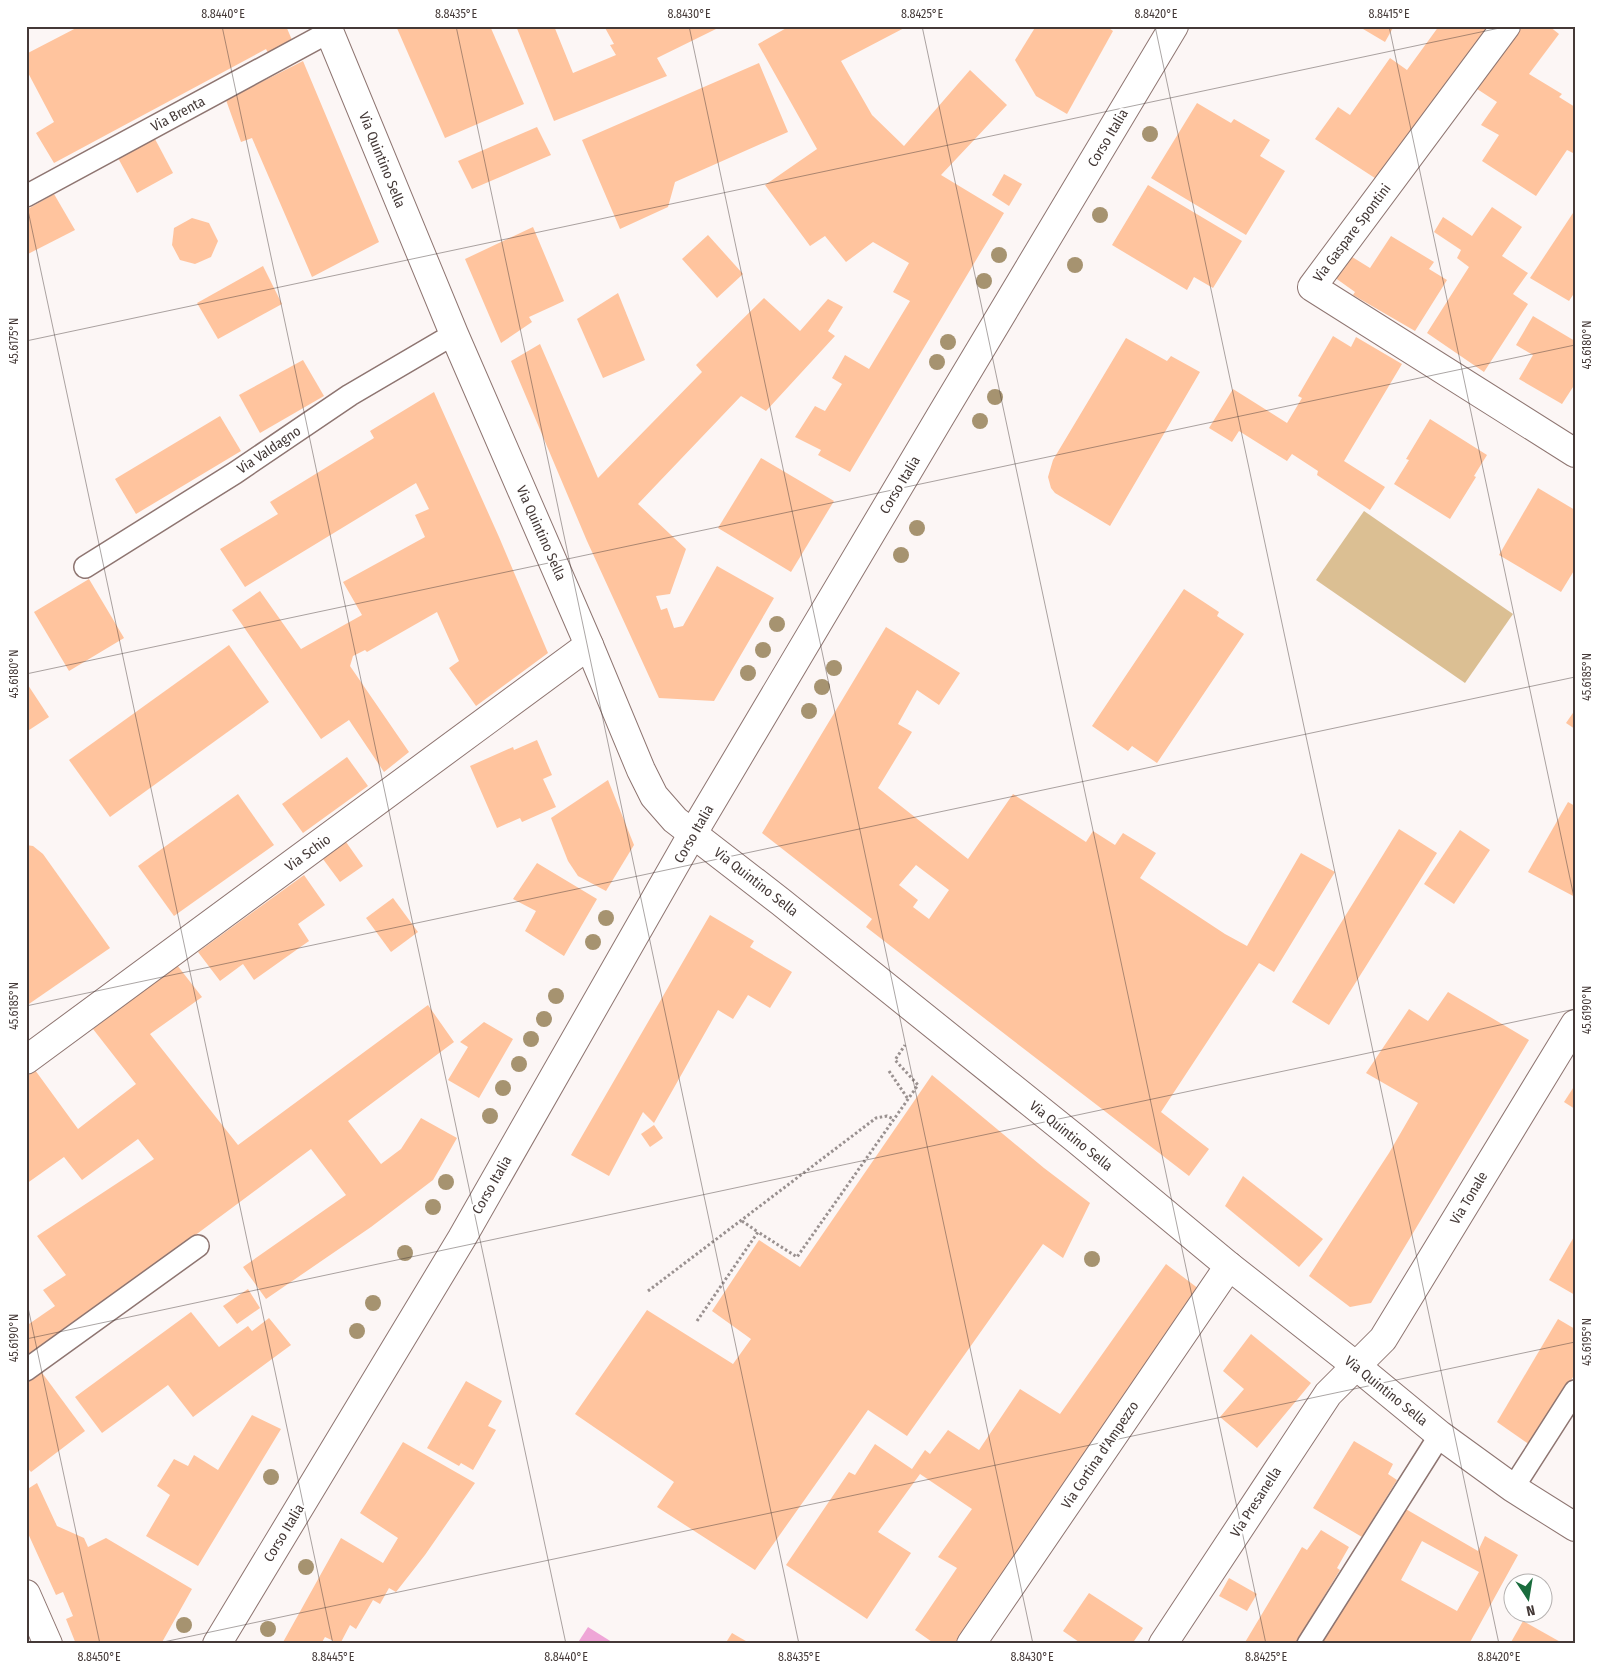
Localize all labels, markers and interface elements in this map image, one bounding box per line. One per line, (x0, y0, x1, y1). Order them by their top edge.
text: 8.8440°E (201, 7, 245, 21)
text: 8.8435°E (435, 7, 477, 21)
text: 8.8430°E (667, 7, 711, 21)
text: 8.8425°E (901, 7, 943, 21)
text: 8.8420°E (1135, 7, 1178, 21)
text: 8.8415°E (1368, 7, 1410, 21)
street label: Via Brenta (148, 93, 208, 135)
street label: Corso Italia (1084, 106, 1132, 170)
street label: Via Quintino Sella (355, 110, 409, 211)
street label: Via Gaspare Spontini (1310, 181, 1394, 285)
text: 45.6175°N (7, 318, 21, 364)
text: 45.6180°N (1580, 321, 1594, 369)
street label: Via Valdagno (234, 422, 304, 478)
street label: Corso Italia (876, 453, 924, 517)
street label: Via Quintino Sella (512, 483, 570, 583)
text: 45.6180°N (7, 650, 21, 698)
text: 45.6185°N (1580, 653, 1594, 701)
street label: Corso Italia (671, 802, 718, 866)
street label: Via Schio (282, 831, 334, 875)
street label: Via Quintino Sella (711, 844, 802, 920)
text: 45.6185°N (7, 982, 21, 1030)
text: 45.6190°N (1580, 986, 1594, 1034)
street label: Via Quintino Sella (1026, 1097, 1116, 1175)
street label: Corso Italia (469, 1153, 516, 1217)
street label: Via Tonale (1447, 1168, 1491, 1227)
text: 45.6190°N (7, 1314, 21, 1362)
text: 45.6195°N (1580, 1318, 1594, 1366)
street label: Via Quintino Sella (1341, 1352, 1431, 1430)
street label: Via Cortina d'Ampezzo (1058, 1398, 1142, 1512)
street label: Via Presanella (1227, 1464, 1285, 1540)
street label: Corso Italia (260, 1501, 308, 1565)
north arrow (1504, 1572, 1554, 1622)
text: N (1525, 1601, 1536, 1619)
text: 8.8450°E (77, 1650, 121, 1664)
text: 8.8445°E (312, 1650, 355, 1664)
text: 8.8440°E (544, 1650, 588, 1664)
text: 8.8435°E (778, 1650, 820, 1664)
text: 8.8430°E (1010, 1650, 1054, 1664)
text: 8.8425°E (1245, 1650, 1287, 1664)
text: 8.8420°E (1478, 1650, 1521, 1664)

